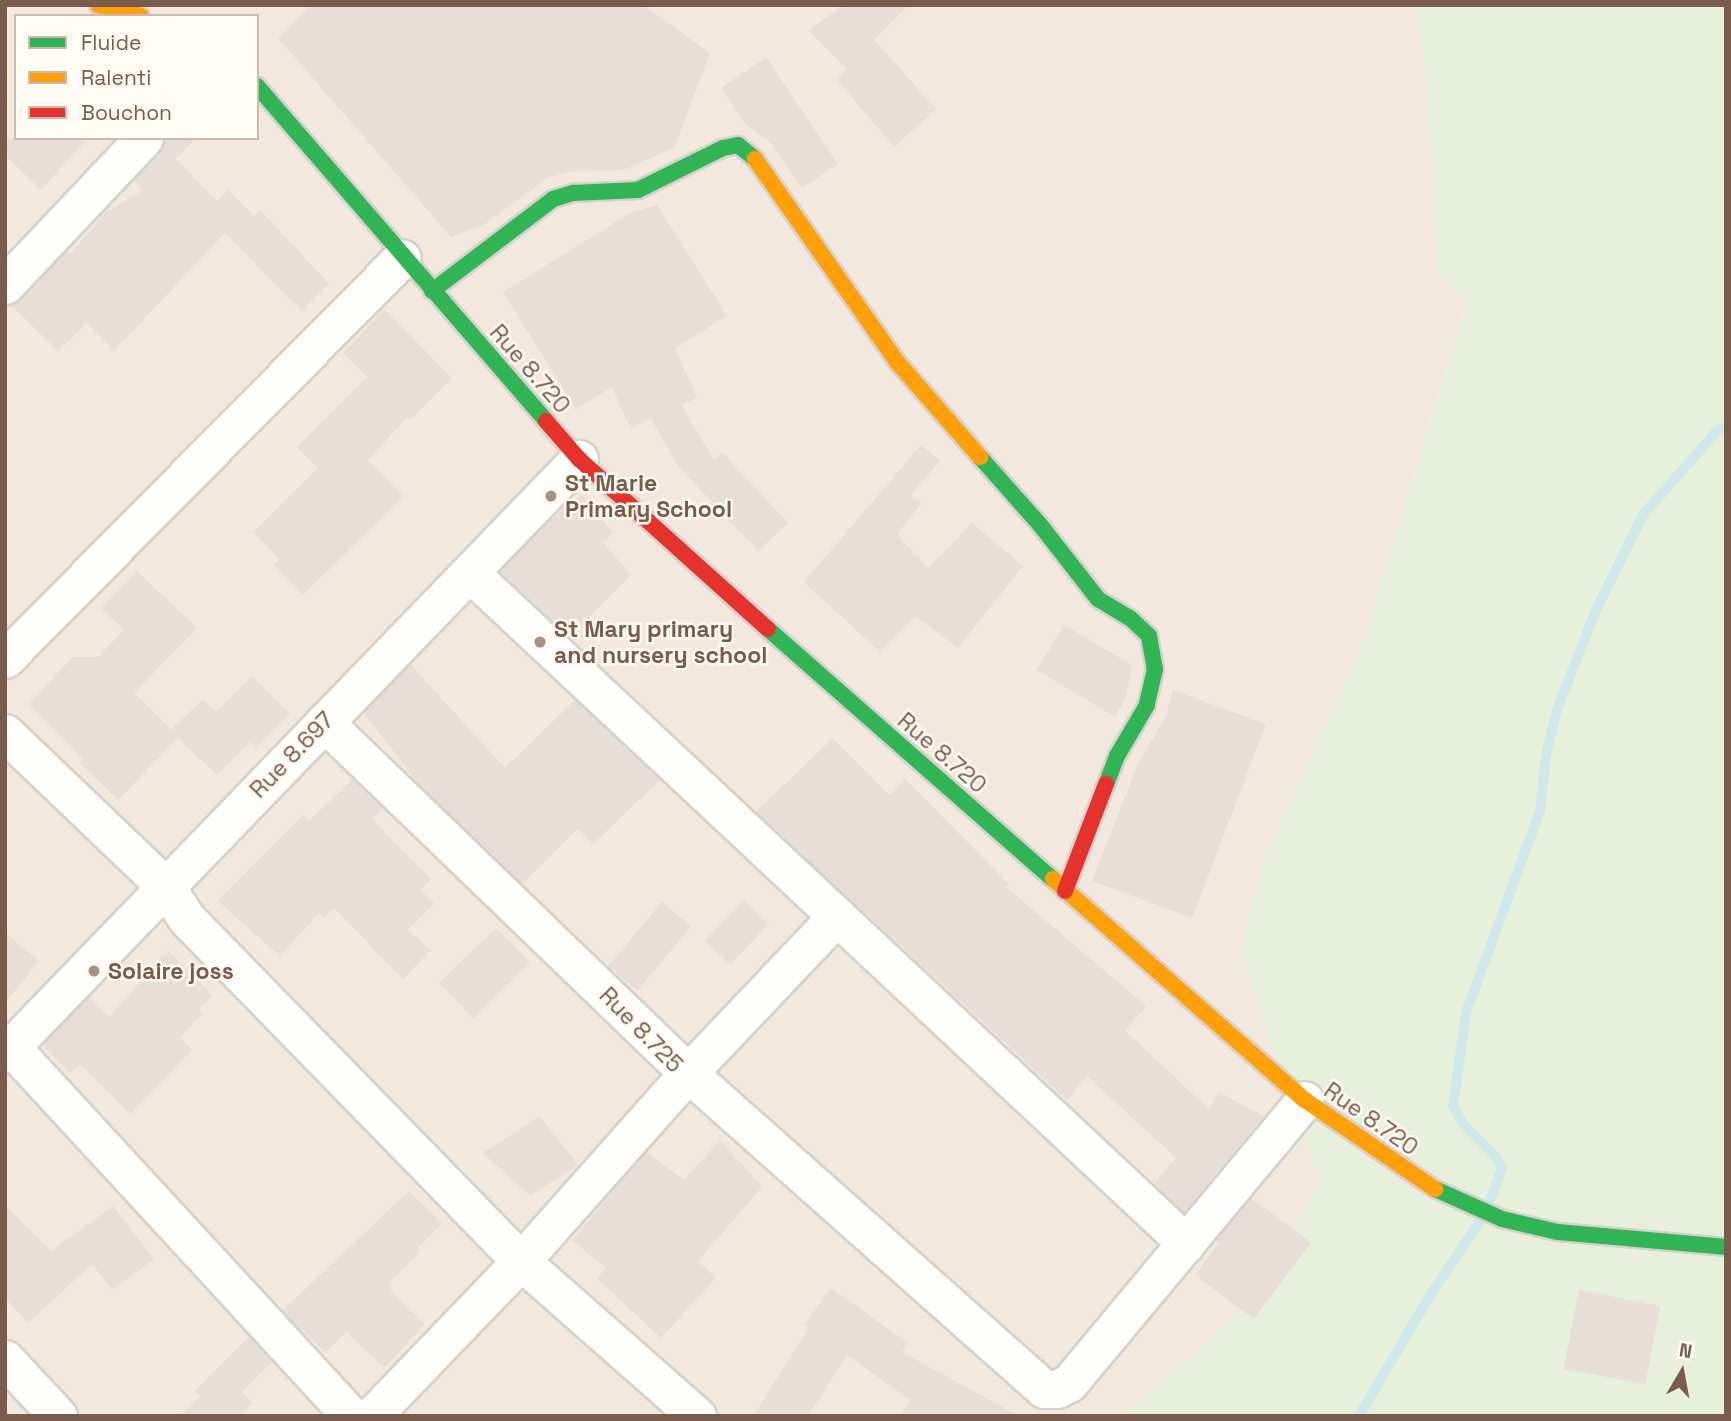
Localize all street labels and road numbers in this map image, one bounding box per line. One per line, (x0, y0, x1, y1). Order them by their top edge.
street label: Rue 8.720 (484, 319, 576, 419)
street label: Rue 8.697 (244, 706, 340, 804)
street label: Rue 8.720 (892, 707, 992, 799)
street label: Rue 8.725 (594, 982, 688, 1078)
street label: Rue 8.720 (1319, 1076, 1423, 1162)

